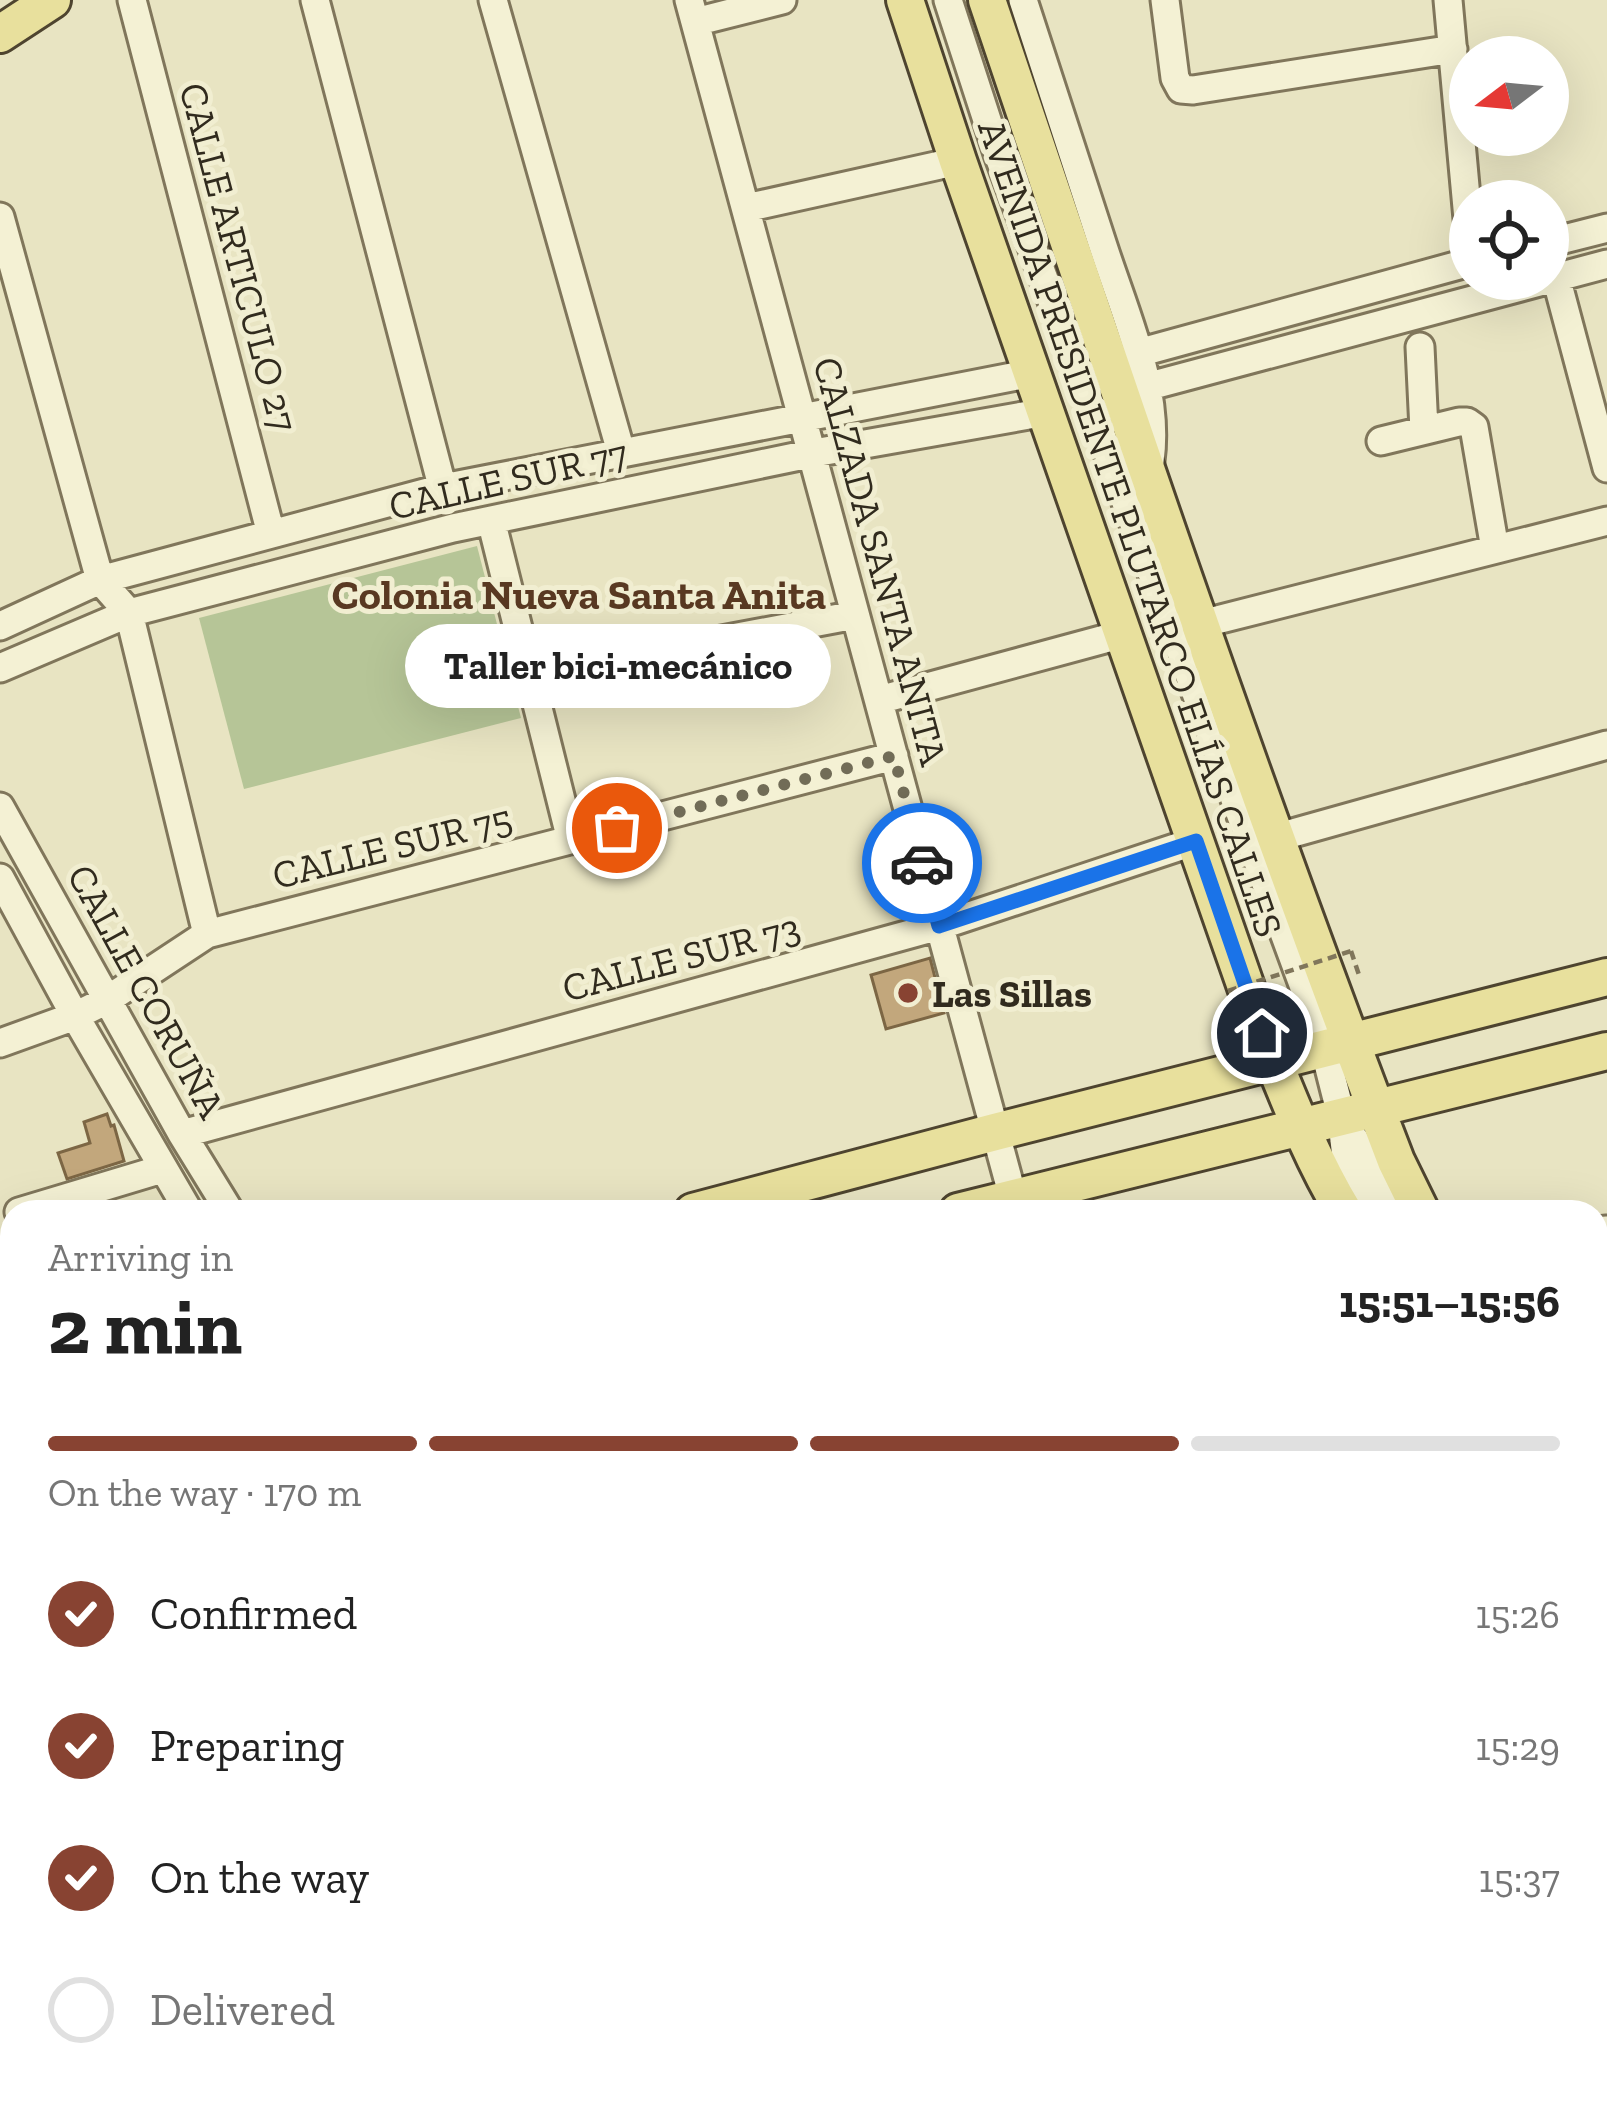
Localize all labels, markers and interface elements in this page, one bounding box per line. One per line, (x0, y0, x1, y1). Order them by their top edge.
north arrow (1449, 36, 1569, 156)
map controls (1449, 36, 1569, 300)
street label: CALLE ARTICULO 27 (169, 78, 308, 437)
street label: AVENIDA PRESIDENTE PLUTARCO ELÍAS CALLES (968, 113, 1293, 943)
button: locate (1449, 180, 1569, 300)
street label: CALZADA SANTA ANITA (803, 352, 958, 771)
street label: CALLE SUR 77 (384, 429, 632, 530)
district label: Colonia Nueva Santa Anita (332, 569, 826, 620)
callout: Taller bici-mecánico (404, 624, 830, 708)
text: Taller bici-mecánico (444, 642, 792, 689)
pin (566, 777, 668, 879)
street label: CALLE SUR 75 (268, 794, 517, 899)
icon: bag (584, 795, 650, 861)
courier (862, 803, 982, 923)
icon: car (889, 830, 955, 896)
street label: CALLE CORUÑA (57, 856, 236, 1127)
street label: CALLE SUR 73 (557, 903, 805, 1012)
place label: Las Sillas (932, 970, 1092, 1017)
marker: Las Sillas (895, 980, 921, 1006)
pin (1211, 982, 1313, 1084)
icon: home (1229, 1000, 1295, 1066)
text: Arriving in (48, 1234, 233, 1281)
text: 15:51–15:56 (1339, 1275, 1560, 1329)
text: 2 min (48, 1279, 242, 1373)
text: On the way · 170 m (48, 1469, 361, 1516)
icon: check (48, 1581, 114, 1647)
text: Confirmed (150, 1587, 357, 1641)
text: 15:26 (1475, 1591, 1560, 1638)
icon: check (48, 1713, 114, 1779)
text: Preparing (150, 1719, 344, 1773)
text: 15:29 (1475, 1723, 1560, 1770)
icon: check (48, 1845, 114, 1911)
text: On the way (150, 1851, 369, 1905)
text: 15:37 (1479, 1855, 1560, 1902)
text: Delivered (150, 1983, 335, 2037)

